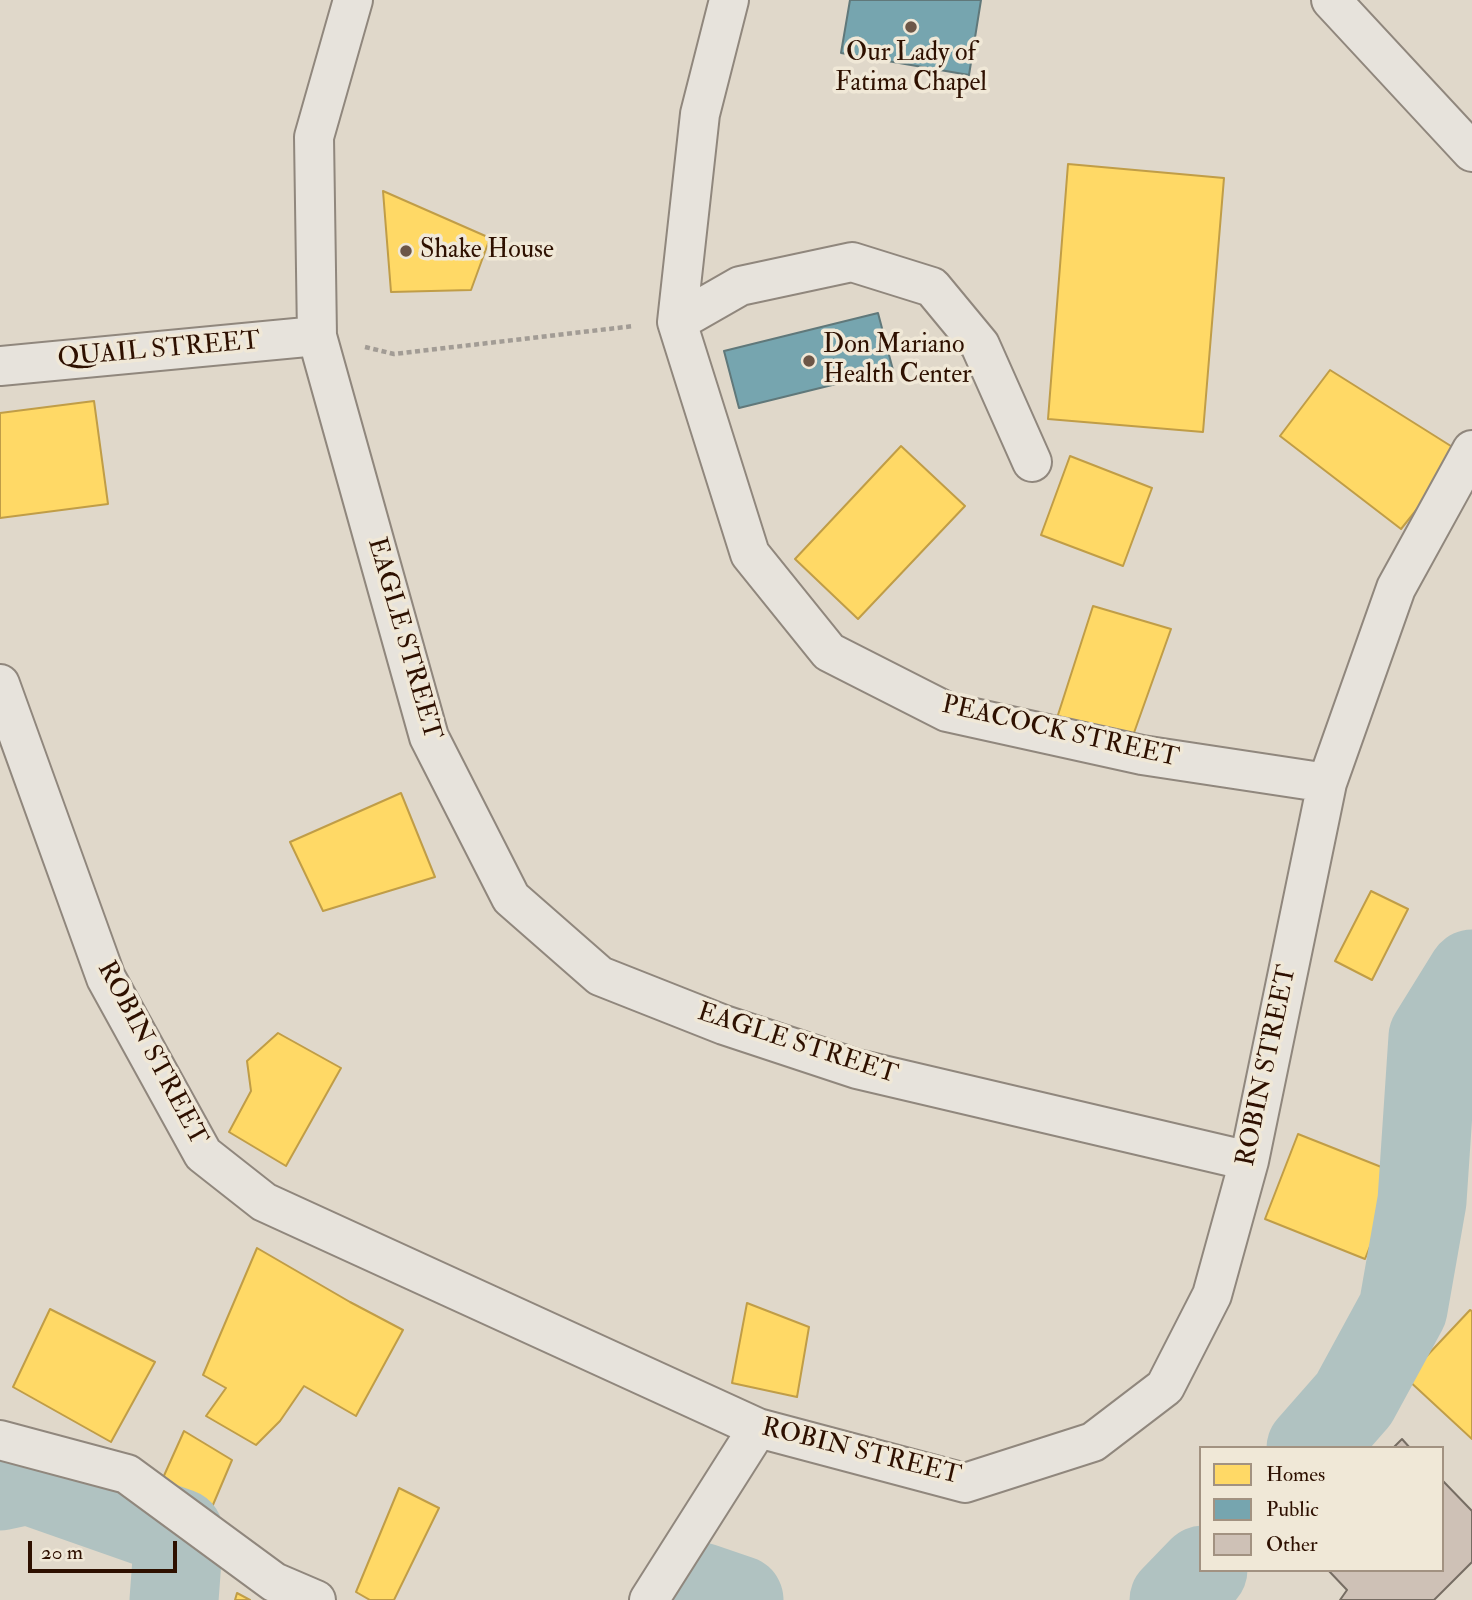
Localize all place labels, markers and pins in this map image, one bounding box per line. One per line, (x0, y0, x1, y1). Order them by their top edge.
marker: Our Lady of Fatima Chapel (903, 19, 919, 35)
place label: Our Lady of Fatima Chapel (835, 38, 987, 100)
place label: Shake House (420, 235, 554, 267)
marker: Shake House (398, 243, 414, 259)
place label: Don Mariano Health Center (823, 330, 972, 392)
marker: Don Mariano Health Center (801, 353, 817, 369)

